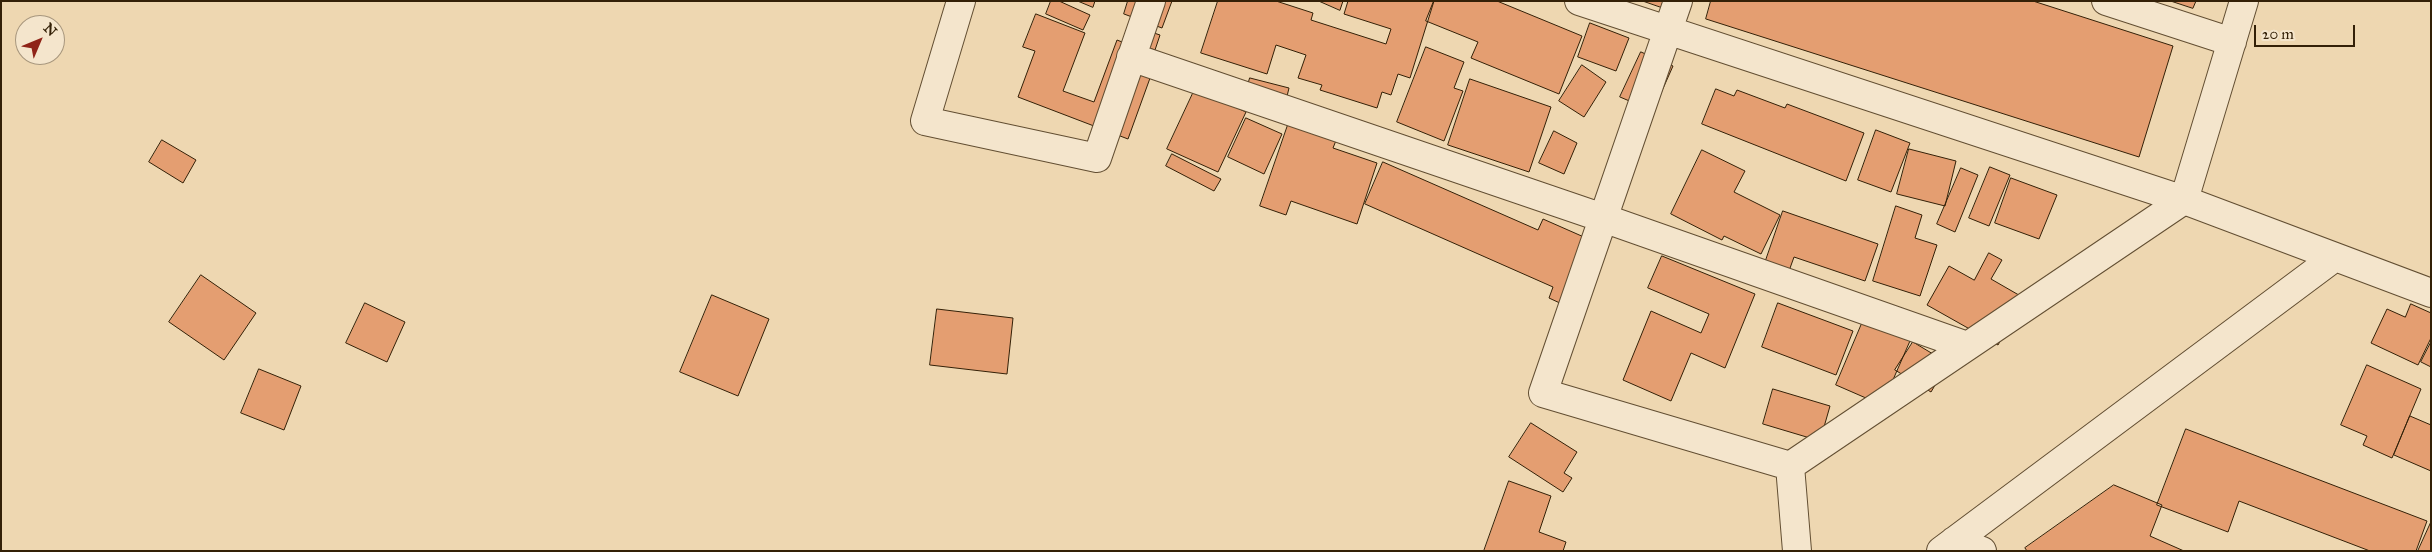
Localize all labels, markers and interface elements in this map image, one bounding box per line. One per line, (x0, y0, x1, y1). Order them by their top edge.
north arrow (15, 15, 65, 65)
scale bar (2257, 15, 2358, 47)
text: N (40, 20, 60, 40)
text: 20 m (2262, 25, 2294, 43)

